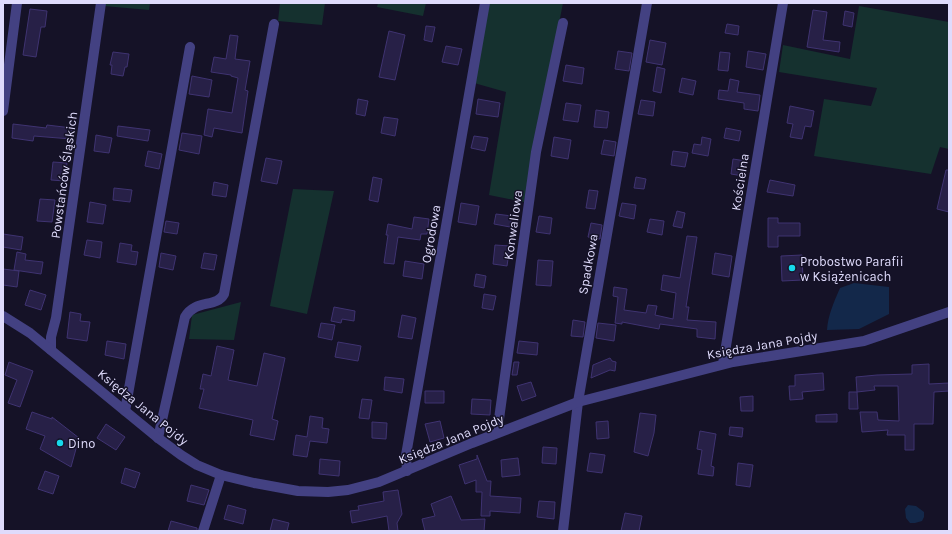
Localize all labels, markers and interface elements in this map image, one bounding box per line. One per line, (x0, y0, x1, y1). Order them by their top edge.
street label: Powstańców Śląskich (47, 110, 80, 239)
street label: Kościelna (728, 152, 752, 212)
street label: Konwaliowa (501, 189, 525, 261)
street label: Ogrodowa (418, 204, 444, 264)
street label: Spadkowa (575, 232, 601, 296)
place label: Probostwo Parafii w Książenicach (800, 254, 904, 284)
marker: Probostwo Parafii w Książenicach (787, 263, 797, 273)
street label: Księdza Jana Pojdy (706, 328, 818, 362)
street label: Księdza Jana Pojdy (95, 366, 191, 448)
street label: Księdza Jana Pojdy (396, 411, 506, 467)
place label: Dino (68, 436, 95, 451)
marker: Dino (55, 438, 65, 448)

